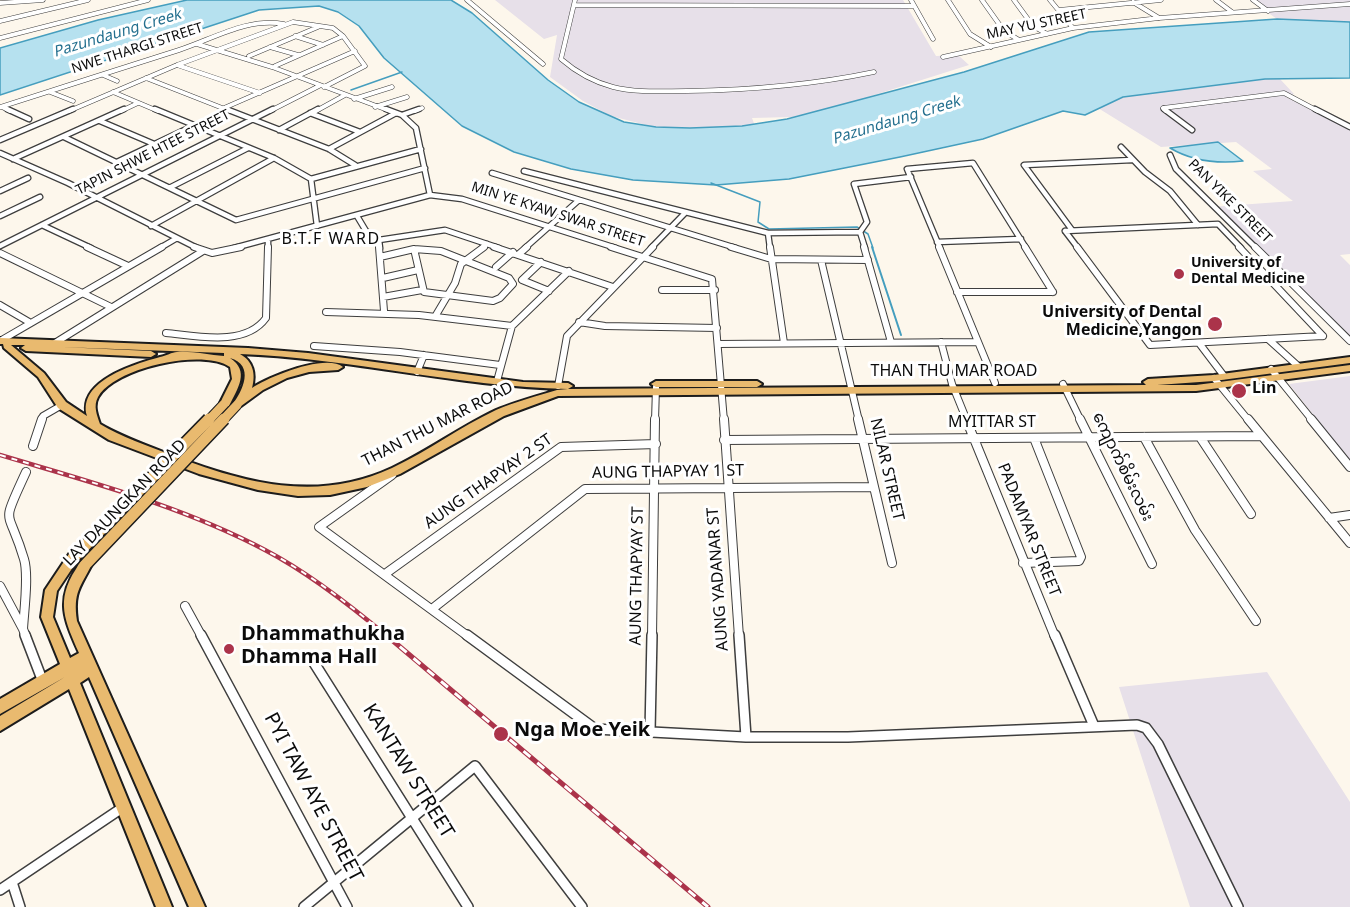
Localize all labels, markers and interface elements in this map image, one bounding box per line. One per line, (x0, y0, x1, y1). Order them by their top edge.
water label: Pazundaung Creek (52, 8, 184, 64)
street label: MAY YU STREET (986, 8, 1088, 46)
street label: NWE THARGI STREET (70, 22, 206, 80)
water label: Pazundaung Creek (831, 95, 963, 151)
street label: TAPIN SHWE HTEE STREET (74, 109, 234, 201)
street label: PAN YIKE STREET (1183, 158, 1273, 248)
street label: MIN YE KYAW SWAR STREET (468, 181, 646, 253)
district label: B.T.F WARD (281, 232, 381, 252)
place label: University of Dental Medicine (1191, 258, 1305, 290)
marker: University of Dental Medicine (1172, 267, 1186, 281)
place label: University of Dental Medicine,Yangon (1042, 305, 1202, 343)
marker: University of Dental Medicine,Yangon (1206, 315, 1224, 333)
street label: THAN THU MAR ROAD (871, 364, 1037, 384)
street label: THAN THU MAR ROAD (360, 381, 518, 473)
place label: Lin (1252, 381, 1276, 401)
marker: Lin (1230, 382, 1248, 400)
street label: ကျောက်စိမ်းလမ်း (1085, 410, 1155, 526)
street label: MYITTAR ST (948, 415, 1036, 435)
street label: NILAR STREET (863, 417, 905, 523)
street label: AUNG THAPYAY 2 ST (422, 433, 558, 535)
street label: LAY DAUNGKAN ROAD (62, 438, 192, 572)
street label: PADAMYAR STREET (991, 462, 1061, 600)
street label: AUNG THAPYAY 1 ST (592, 464, 744, 486)
street label: AUNG THAPYAY ST (629, 506, 651, 646)
street label: AUNG YADANAR ST (706, 507, 736, 651)
place label: Dhammathukha Dhamma Hall (241, 626, 405, 673)
marker: Dhammathukha Dhamma Hall (222, 642, 236, 656)
street label: KANTAW STREET (354, 701, 456, 845)
street label: PYI TAW AYE STREET (255, 710, 365, 888)
place label: Nga Moe Yeik (514, 722, 650, 746)
marker: Nga Moe Yeik (492, 725, 510, 743)

